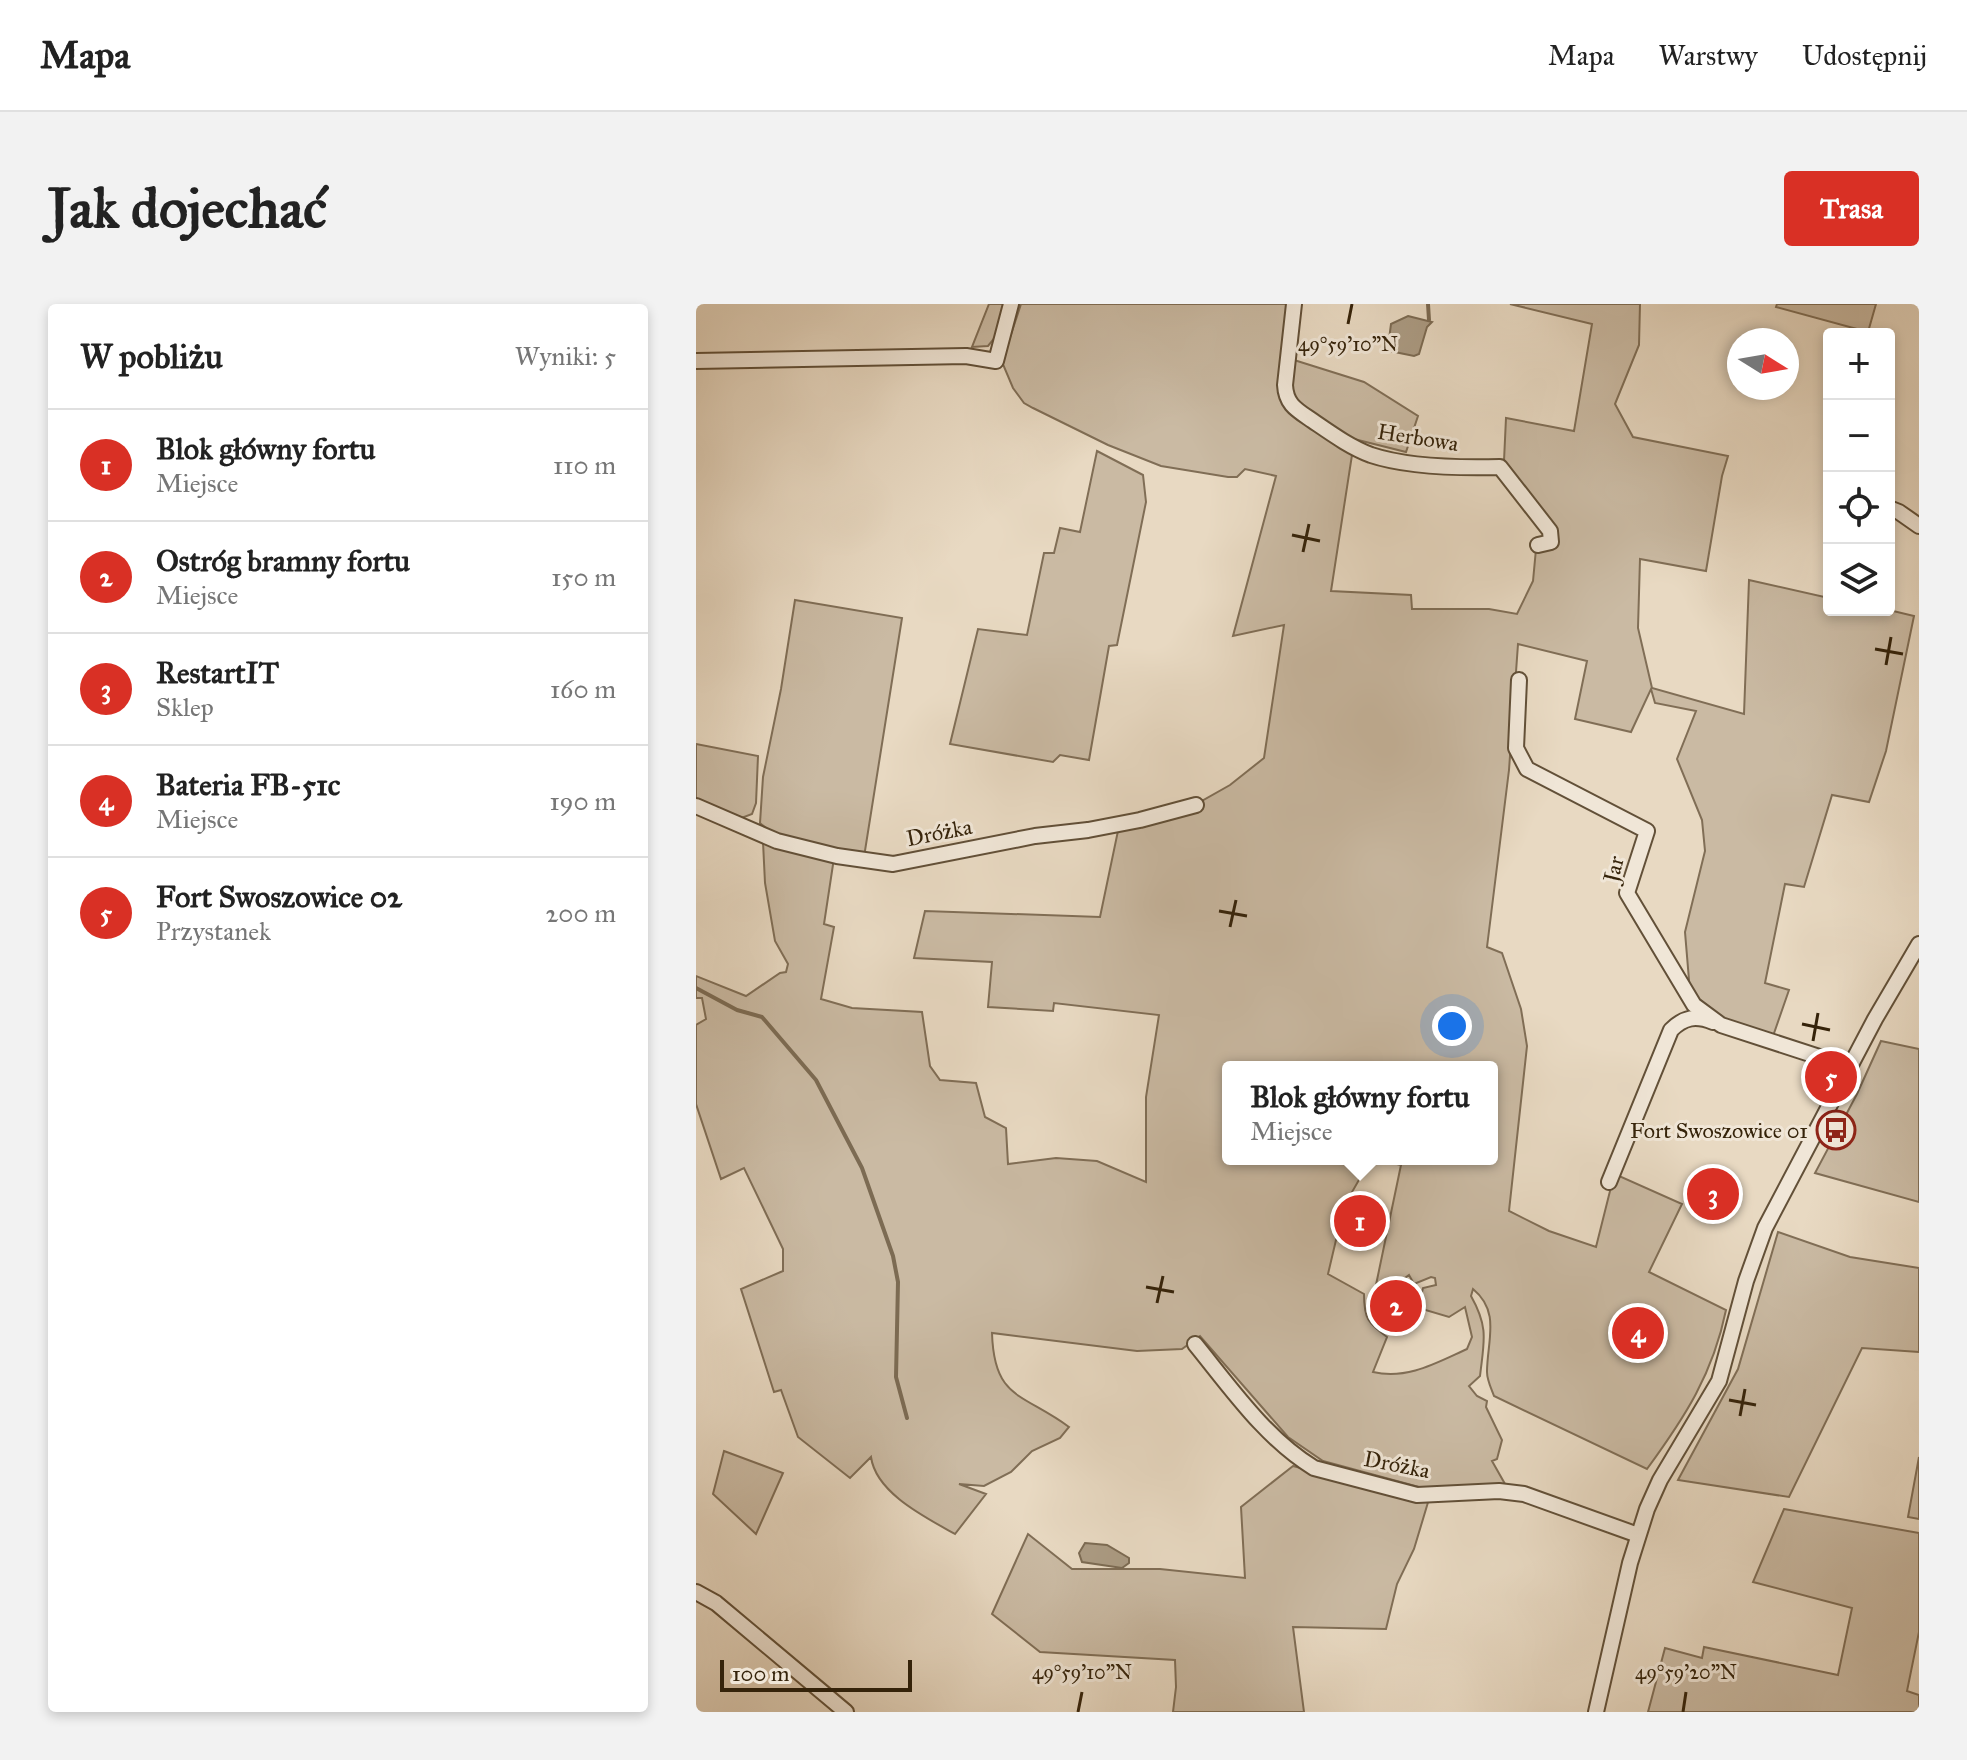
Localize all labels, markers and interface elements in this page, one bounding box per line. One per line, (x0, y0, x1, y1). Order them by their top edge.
text: Mapa (40, 32, 130, 78)
text: Mapa (1548, 38, 1615, 73)
text: Warstwy (1659, 38, 1758, 73)
text: Udostępnij (1802, 38, 1927, 73)
button: Trasa (1784, 171, 1919, 246)
text: Jak dojechać (48, 174, 327, 242)
north arrow (1727, 328, 1799, 400)
map controls (1823, 328, 1895, 616)
button: + (1823, 328, 1895, 400)
text: 49°59'10"N (1298, 332, 1398, 356)
text: W pobliżu (80, 336, 223, 377)
text: Wyniki: 5 (515, 340, 616, 372)
button: − (1823, 400, 1895, 472)
street label: Herbowa (1375, 418, 1461, 457)
text: Blok główny fortu (156, 431, 375, 467)
text: 1 (101, 449, 111, 481)
text: 110 m (553, 449, 616, 481)
text: Miejsce (156, 467, 238, 499)
button: locate (1823, 472, 1895, 544)
text: Ostróg bramny fortu (156, 543, 410, 579)
button: layers (1823, 544, 1895, 616)
text: 2 (100, 561, 112, 593)
text: 150 m (551, 561, 616, 593)
text: Miejsce (156, 579, 238, 611)
text: RestartIT (156, 655, 279, 691)
text: 3 (101, 673, 111, 705)
text: 160 m (550, 673, 616, 705)
text: Sklep (156, 691, 214, 723)
text: Bateria FB-51c (156, 767, 340, 803)
text: 4 (99, 785, 113, 817)
text: 190 m (549, 785, 616, 817)
text: Miejsce (156, 803, 238, 835)
street label: Dróżka (904, 813, 975, 852)
street label: Jar (1597, 853, 1630, 887)
text: Fort Swoszowice 02 (156, 879, 402, 915)
text: 5 (100, 897, 112, 929)
text: 200 m (545, 897, 616, 929)
text: Przystanek (156, 915, 271, 947)
your location (1432, 1006, 1472, 1046)
pin: 5 (1805, 1047, 1857, 1107)
popup (1222, 1061, 1498, 1165)
text: Blok główny fortu (1250, 1079, 1470, 1115)
bus stop icon: Fort Swoszowice 01 (1815, 1109, 1857, 1151)
text: Miejsce (1250, 1115, 1333, 1147)
place label: Fort Swoszowice 01 (1630, 1117, 1808, 1144)
pin: 3 (1687, 1164, 1739, 1224)
pin: 1 (1334, 1191, 1386, 1251)
pin: 2 (1370, 1276, 1422, 1336)
pin: 4 (1612, 1303, 1664, 1363)
street label: Dróżka (1362, 1445, 1433, 1484)
scale bar (720, 1656, 912, 1692)
text: 100 m (732, 1660, 789, 1687)
text: 49°59'10"N (1032, 1660, 1132, 1684)
text: 49°59'20"N (1635, 1660, 1737, 1684)

